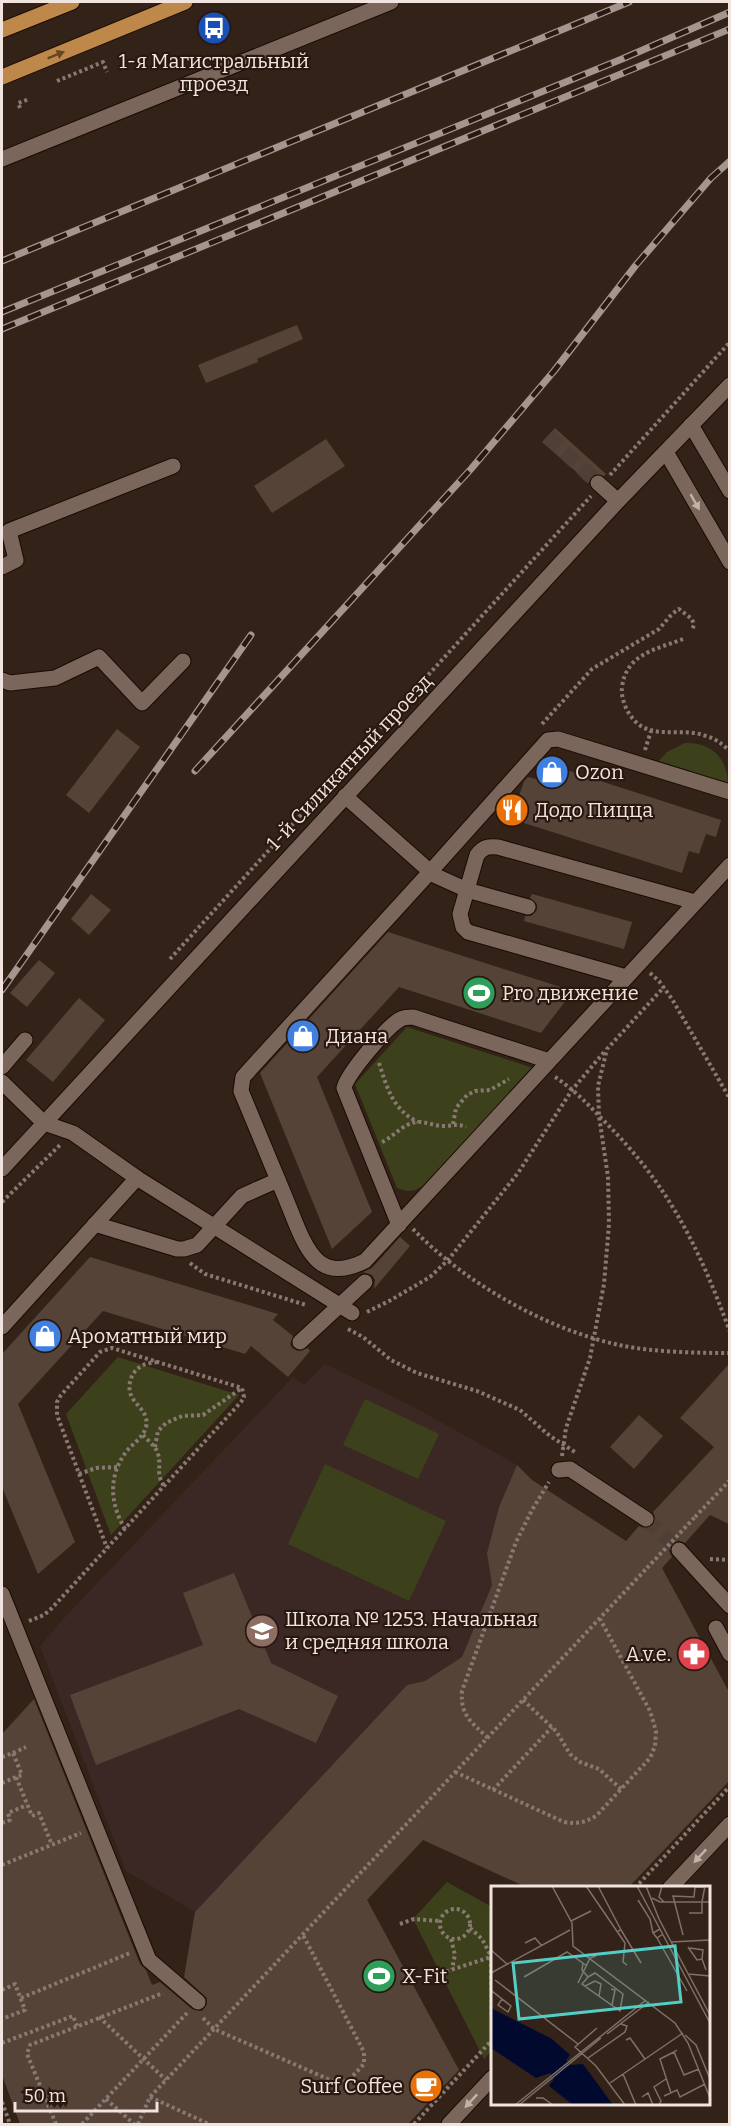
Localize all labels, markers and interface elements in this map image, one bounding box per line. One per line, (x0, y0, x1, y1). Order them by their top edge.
bus stop icon: 1-я Магистральный проезд (196, 10, 232, 46)
place label: 1-я Магистральный проезд (119, 49, 309, 96)
one-way arrow (47, 50, 65, 60)
one-way arrow (690, 494, 700, 511)
street label: 1-й Силикатный проезд (261, 669, 437, 855)
shop icon: Ozon (534, 754, 570, 790)
place label: Ozon (575, 760, 624, 784)
restaurant icon: Додо Пицца (494, 792, 530, 828)
place label: Додо Пицца (535, 798, 653, 822)
sports icon: Pro движение (461, 975, 497, 1011)
place label: Pro движение (502, 981, 639, 1005)
shop icon: Диана (285, 1018, 321, 1054)
place label: Диана (326, 1024, 388, 1048)
shop icon: Ароматный мир (27, 1318, 63, 1354)
place label: Ароматный мир (68, 1324, 227, 1348)
place label: Школа № 1253. Начальная и средняя школа (285, 1607, 538, 1654)
school or university icon: Школа № 1253. Начальная и средняя школа (244, 1613, 280, 1649)
pharmacy icon: A.v.e. (676, 1636, 712, 1672)
place label: A.v.e. (625, 1642, 671, 1666)
one-way arrow (693, 1848, 707, 1863)
inset map (491, 1886, 710, 2105)
sports icon: X-Fit (361, 1958, 397, 1994)
place label: X-Fit (402, 1964, 447, 1988)
cafe icon: Surf Coffee (408, 2068, 444, 2104)
place label: Surf Coffee (300, 2074, 403, 2098)
scale bar (15, 2075, 158, 2113)
text: 50 m (24, 2085, 66, 2107)
one-way arrow (464, 2094, 478, 2108)

